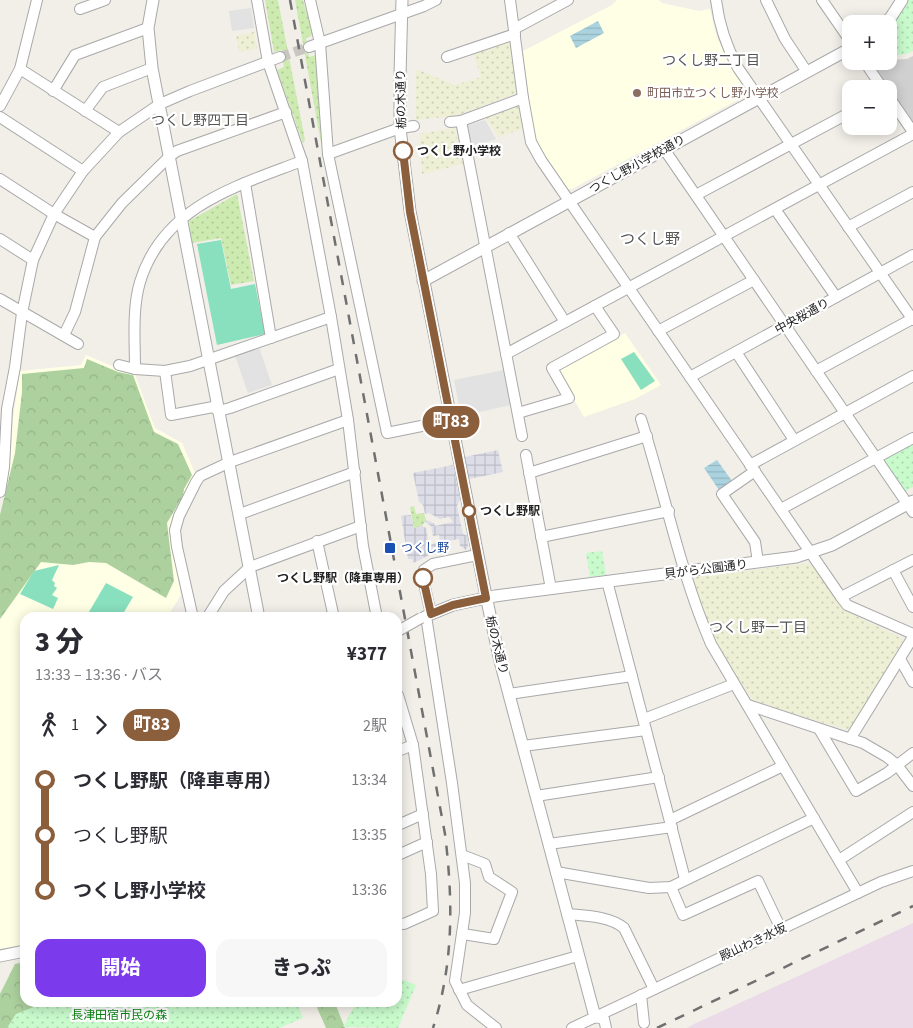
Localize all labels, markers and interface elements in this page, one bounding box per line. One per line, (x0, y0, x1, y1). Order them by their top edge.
map controls (842, 15, 897, 135)
button: + (842, 15, 897, 70)
district label: つくし野二丁目 (662, 51, 760, 71)
street label: 栃の木通り (392, 69, 411, 129)
button: − (842, 80, 897, 135)
place label: 町田市立つくし野小学校 (647, 85, 779, 102)
marker: 町田市立つくし野小学校 (631, 87, 643, 99)
district label: つくし野四丁目 (151, 111, 249, 131)
street label: つくし野小学校通り (586, 131, 689, 198)
marker: つくし野小学校 (393, 141, 413, 161)
place label: つくし野小学校 (417, 143, 501, 160)
district label: つくし野 (620, 229, 680, 250)
street label: 中央桜通り (772, 294, 833, 338)
line badge: 町83 (422, 406, 480, 438)
text: 町83 (432, 409, 470, 434)
place label: つくし野駅 (480, 503, 540, 520)
marker: つくし野駅 (462, 504, 476, 518)
place label: つくし野 (401, 540, 449, 557)
marker: つくし野 (383, 541, 397, 555)
street label: 貝がら公園通り (663, 556, 749, 583)
marker: つくし野駅（降車専用） (413, 568, 433, 588)
place label: つくし野駅（降車専用） (277, 570, 409, 587)
street label: 栃の木通り (481, 614, 512, 676)
district label: つくし野一丁目 (709, 618, 807, 638)
text: 3 分 (35, 622, 84, 662)
text: ¥377 (347, 641, 387, 668)
text: 13:33 – 13:36 · バス (35, 664, 163, 686)
icon: walk (35, 711, 63, 739)
icon: forward (87, 711, 115, 739)
text: 町83 (133, 712, 170, 737)
text: 1 (71, 714, 79, 736)
text: 2駅 (363, 715, 387, 737)
text: つくし野駅（降車専用） (73, 768, 282, 795)
text: 13:34 (351, 769, 387, 791)
text: つくし野駅 (73, 823, 168, 850)
text: 13:35 (351, 824, 387, 846)
text: つくし野小学校 (73, 878, 206, 905)
text: 13:36 (351, 879, 387, 901)
street label: 殿山わき水坂 (717, 920, 789, 965)
button: 開始 (35, 939, 206, 997)
button: きっぷ (216, 939, 387, 997)
park label: 長津田宿市民の森 (71, 1007, 167, 1024)

